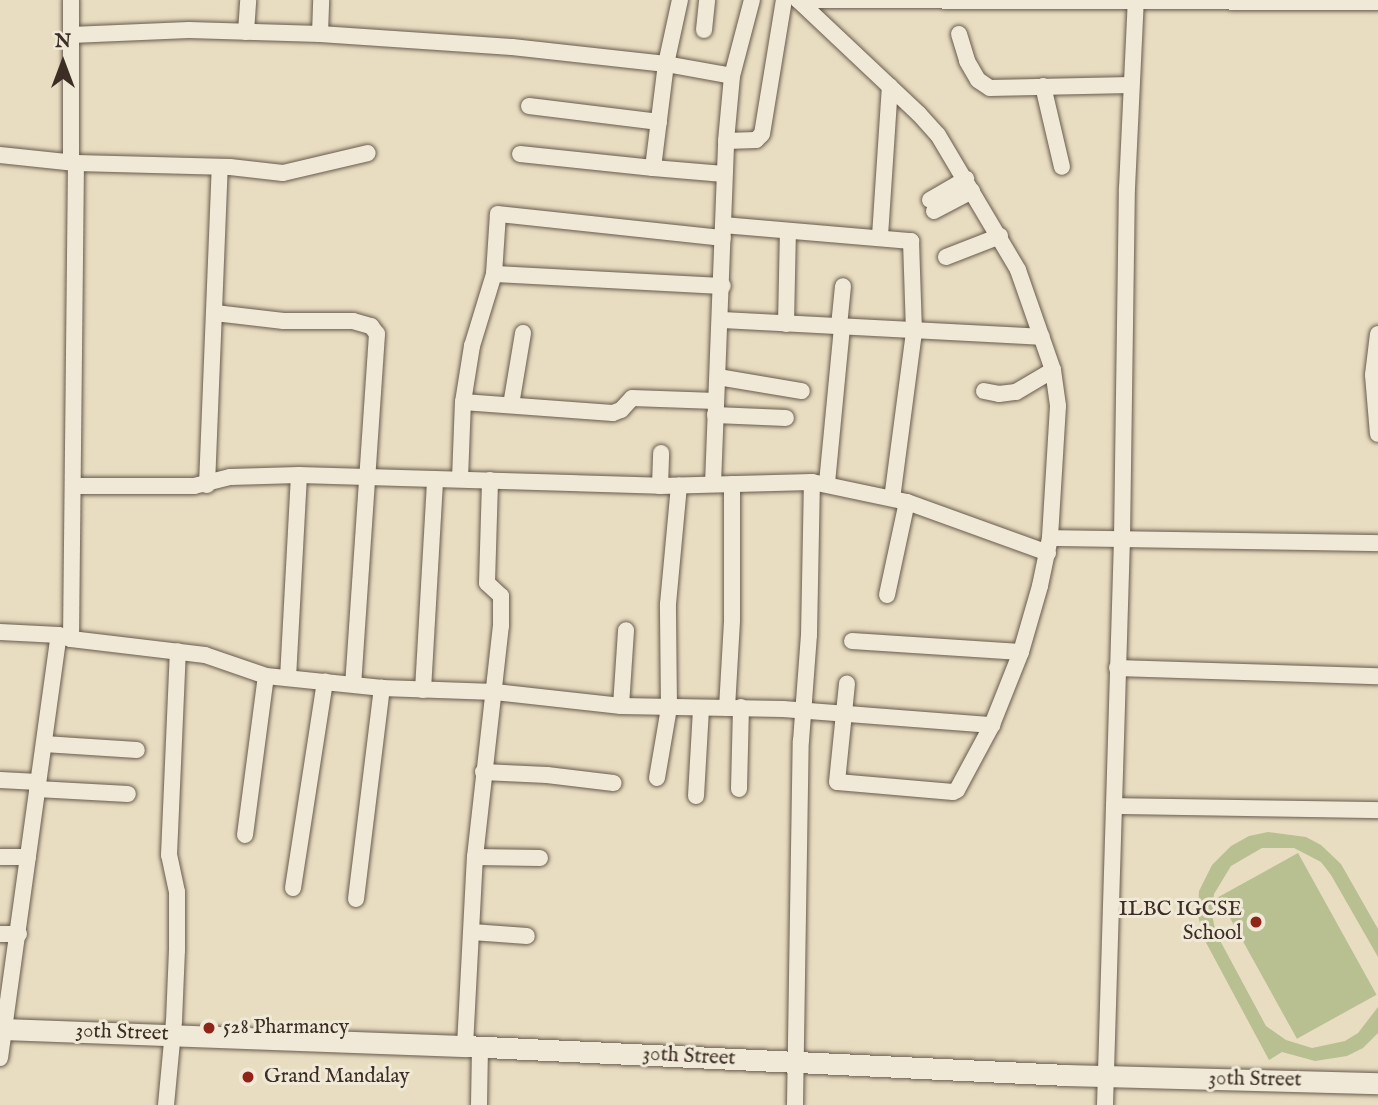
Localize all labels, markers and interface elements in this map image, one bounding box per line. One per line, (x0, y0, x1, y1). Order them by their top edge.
north arrow (28, 28, 98, 98)
text: N (55, 30, 71, 54)
place label: ILBC IGCSE School (1119, 897, 1242, 947)
marker: ILBC IGCSE School (1248, 914, 1264, 930)
place label: 528 Pharmancy (223, 1015, 349, 1041)
street label: 30th Street (75, 1019, 169, 1047)
marker: 528 Pharmancy (201, 1020, 217, 1036)
street label: 30th Street (642, 1042, 736, 1072)
place label: Grand Mandalay (264, 1064, 410, 1090)
marker: Grand Mandalay (238, 1067, 258, 1087)
street label: 30th Street (1208, 1067, 1302, 1093)

